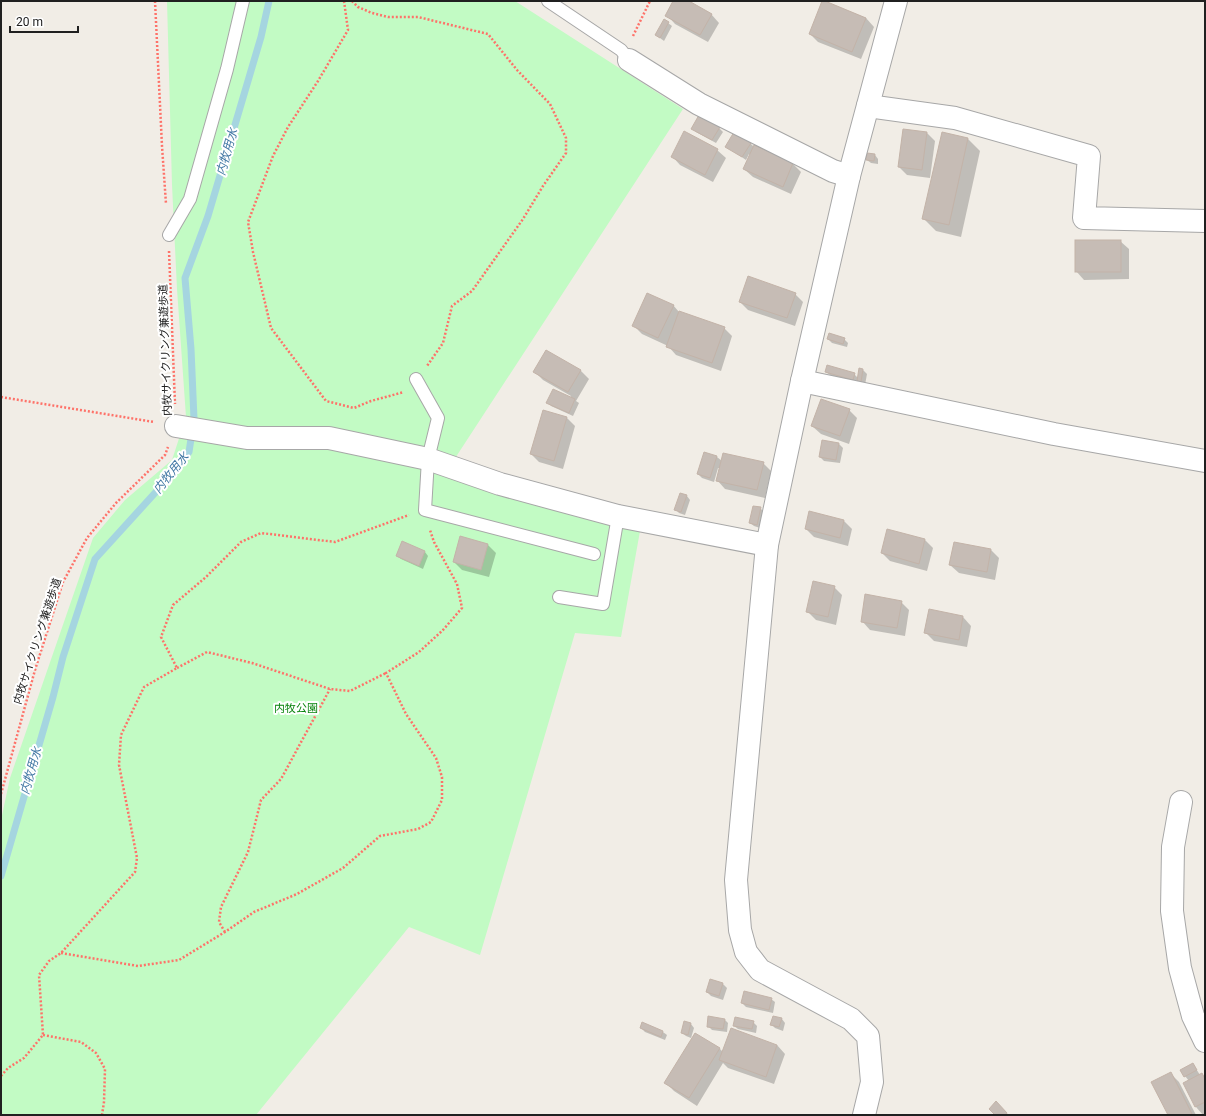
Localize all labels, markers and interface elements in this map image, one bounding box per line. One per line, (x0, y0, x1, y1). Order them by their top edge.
scale bar (10, 8, 78, 34)
text: 20 m (16, 15, 43, 29)
water label: 内牧用水 (214, 125, 241, 177)
street label: 内牧サイクリング兼遊歩道 (157, 284, 174, 416)
water label: 内牧用水 (150, 448, 193, 496)
street label: 内牧サイクリング兼遊歩道 (11, 576, 64, 706)
park label: 内牧公園 (274, 702, 318, 715)
water label: 内牧用水 (18, 744, 45, 796)

